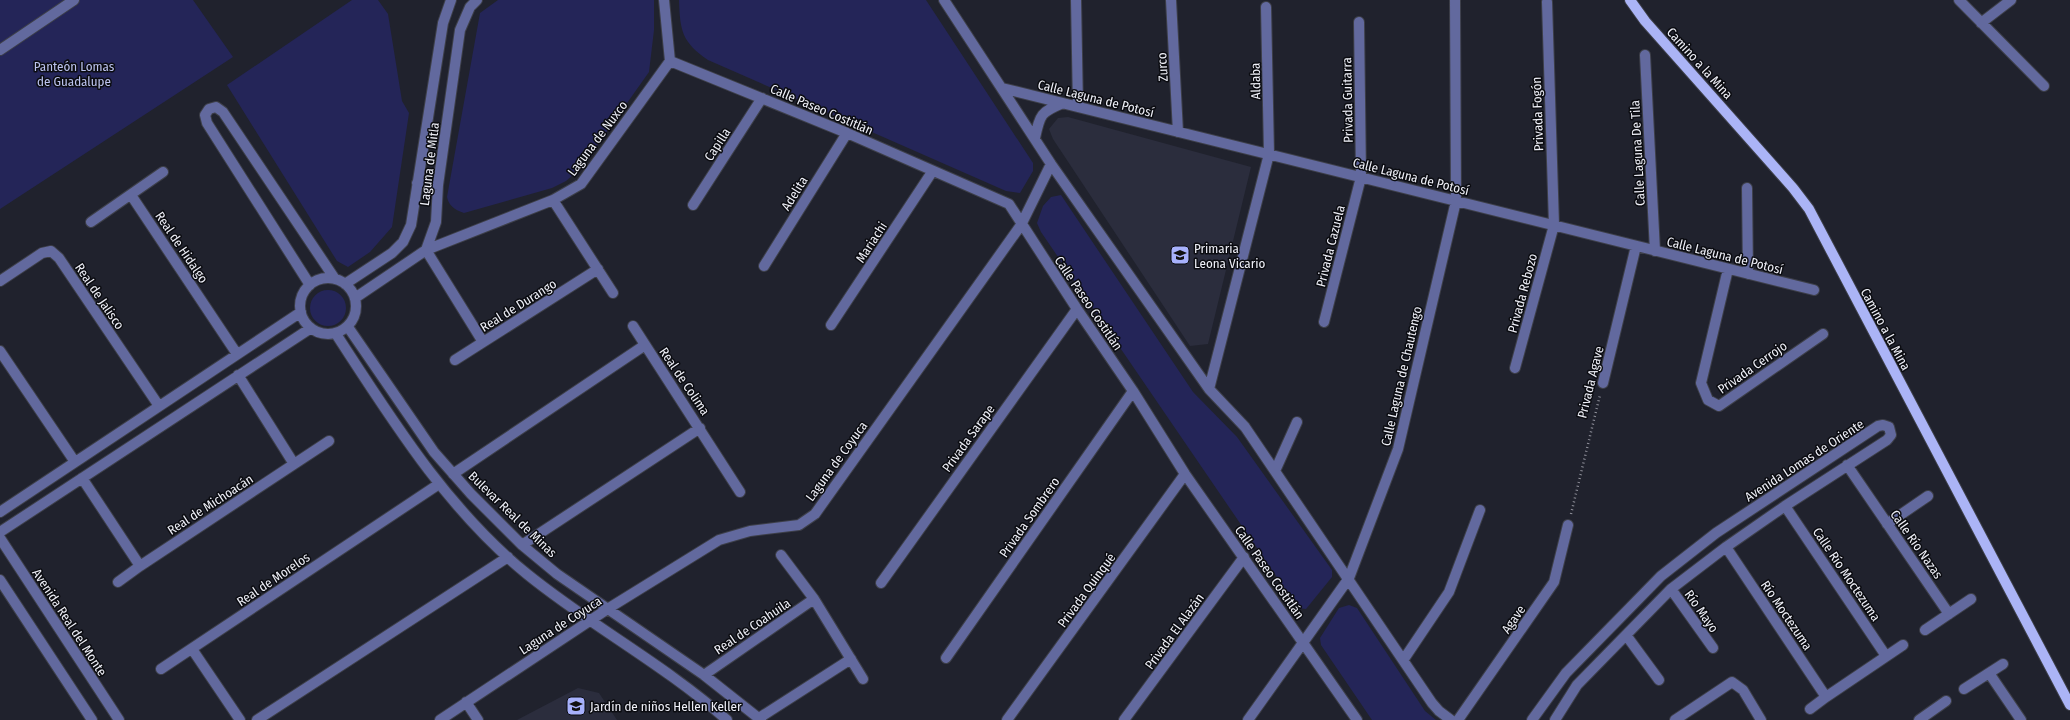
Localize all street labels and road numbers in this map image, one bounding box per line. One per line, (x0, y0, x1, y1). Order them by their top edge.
street label: Camino a la Mina (1664, 25, 1736, 102)
street label: Zurco (1154, 52, 1171, 82)
street label: Privada Guitarra (1339, 57, 1356, 143)
street label: Aldaba (1248, 63, 1263, 99)
street label: Calle Laguna de Potosí (1036, 77, 1156, 120)
street label: Privada Fogón (1529, 77, 1546, 151)
street label: Calle Paseo Costitlán (768, 81, 875, 138)
street label: Laguna de Nuxco (564, 98, 631, 179)
street label: Calle Laguna De Tila (1627, 100, 1648, 206)
street label: Laguna de Mitla (417, 122, 442, 207)
street label: Capilla (701, 125, 734, 164)
street label: Calle Laguna de Potosí (1351, 155, 1471, 198)
street label: Adelita (778, 173, 811, 213)
street label: Privada Cazuela (1313, 204, 1348, 288)
street label: Real de Hidalgo (152, 209, 211, 286)
street label: Mariachi (853, 219, 890, 265)
street label: Calle Laguna de Potosí (1665, 234, 1785, 277)
street label: Privada Rebozo (1505, 252, 1540, 334)
street label: Calle Paseo Costitlán (1052, 253, 1126, 353)
street label: Real de Jalisco (72, 260, 127, 332)
street label: Real de Durango (477, 276, 559, 335)
street label: Camino a la Mina (1858, 286, 1914, 373)
street label: Calle Laguna de Chautengo (1378, 305, 1425, 447)
street label: Privada Cerrojo (1715, 338, 1790, 397)
street label: Real de Colima (656, 344, 713, 418)
street label: Privada Agave (1574, 345, 1607, 420)
street label: Privada Sarape (939, 402, 998, 475)
street label: Avenida Lomas de Oriente (1742, 416, 1867, 505)
street label: Laguna de Coyuca (802, 418, 870, 504)
street label: Bulevar Real de Minas (465, 468, 560, 561)
street label: Real de Michoacán (165, 471, 256, 538)
street label: Privada Sombrero (996, 474, 1063, 560)
street label: Calle Río Nazas (1887, 507, 1946, 582)
street label: Calle Paseo Costitlán (1232, 523, 1307, 622)
street label: Calle Río Moctezuma (1810, 525, 1883, 624)
street label: Real de Morelos (234, 549, 313, 609)
street label: Privada Quinqué (1054, 550, 1118, 630)
street label: Avenida Real del Monte (29, 566, 110, 679)
street label: Río Moctezuma (1758, 578, 1815, 653)
street label: Río Mayo (1682, 587, 1722, 635)
street label: Privada El Alazán (1142, 590, 1207, 672)
street label: Laguna de Coyuca (516, 593, 604, 658)
street label: Real de Coahuila (711, 595, 793, 657)
street label: Agave (1498, 602, 1528, 636)

